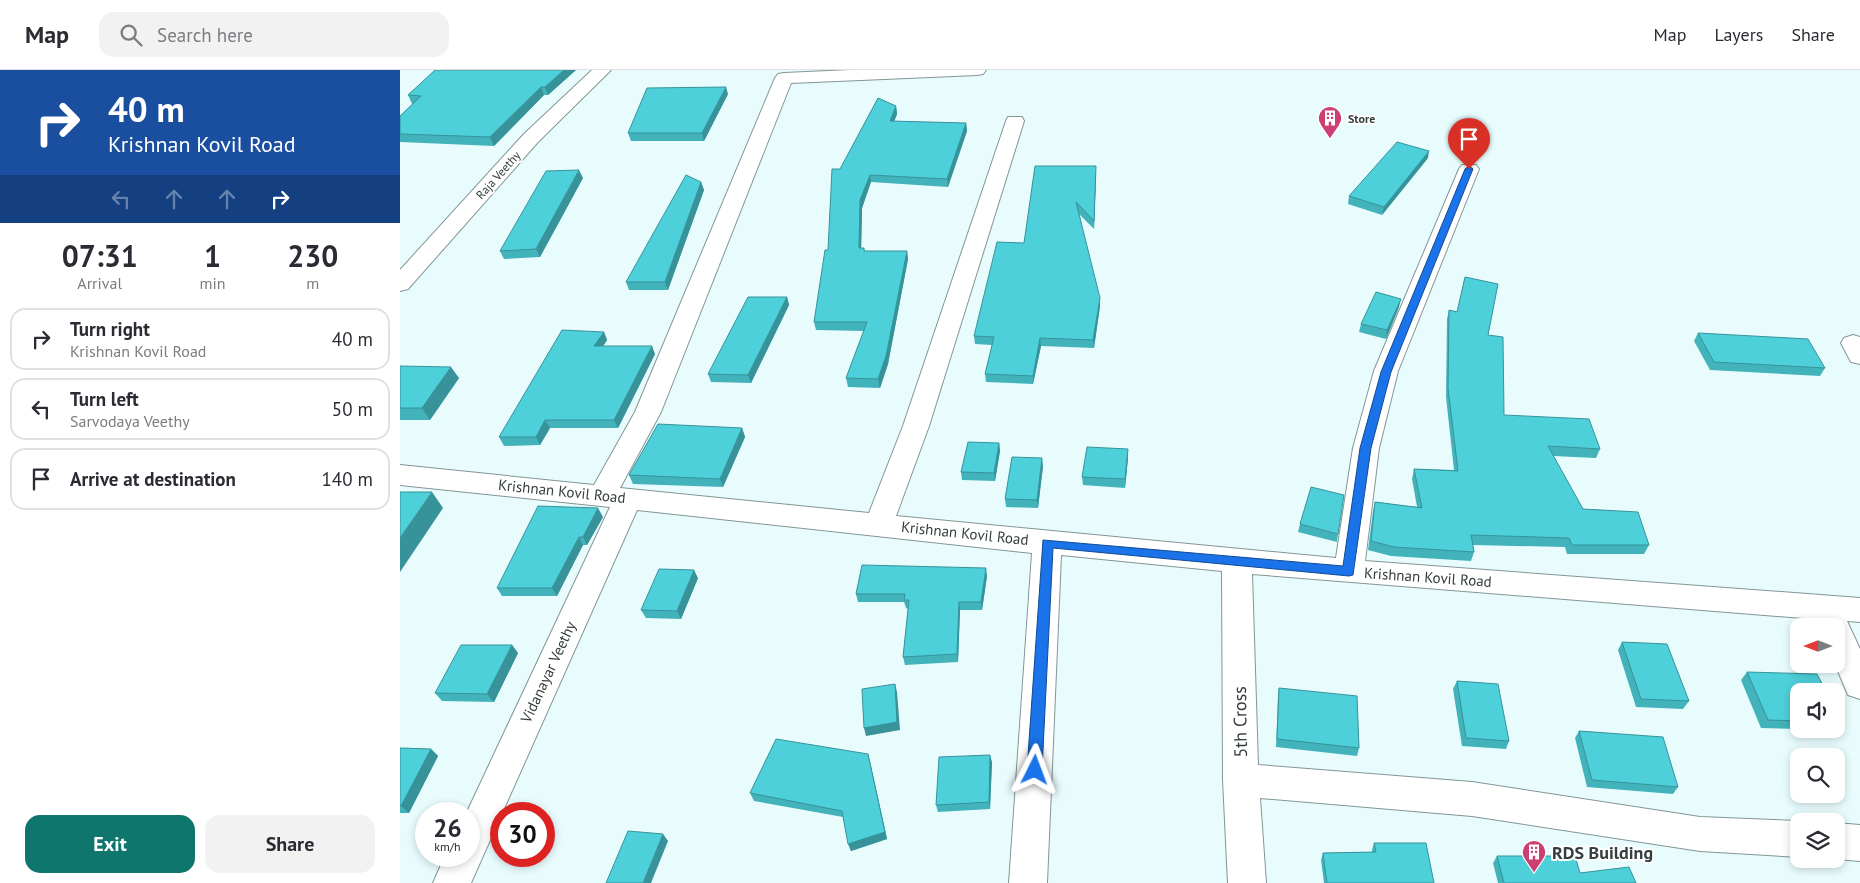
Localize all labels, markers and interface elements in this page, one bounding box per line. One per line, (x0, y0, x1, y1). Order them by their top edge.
search box (99, 12, 449, 57)
text: Map (25, 19, 69, 50)
icon: search (117, 21, 145, 49)
text: Search here (157, 23, 253, 47)
text: Map (1654, 23, 1686, 46)
text: Layers (1714, 23, 1763, 46)
text: Share (1791, 23, 1835, 46)
text: 40 m (108, 86, 185, 132)
icon: right (25, 90, 90, 155)
building icon: Store (1317, 105, 1343, 139)
place label: Store (1348, 111, 1375, 126)
pin (1448, 118, 1490, 169)
icon: arrive (1455, 125, 1483, 153)
text: Krishnan Kovil Road (108, 130, 296, 158)
street label: Raja Veethy (473, 148, 524, 202)
icon: left (107, 185, 135, 213)
icon: ahead (160, 185, 188, 213)
icon: ahead (213, 185, 241, 213)
icon: right (266, 185, 294, 213)
text: 07:31 (62, 236, 138, 275)
text: 1 (204, 236, 221, 275)
text: 230 (287, 236, 338, 275)
text: Arrival (77, 273, 122, 293)
text: min (200, 273, 226, 293)
text: m (306, 273, 319, 293)
text: Turn right (70, 317, 150, 341)
icon: right (27, 325, 55, 353)
text: 40 m (332, 327, 373, 351)
text: Krishnan Kovil Road (70, 341, 206, 361)
text: Turn left (70, 387, 139, 411)
icon: left (27, 395, 55, 423)
text: 50 m (332, 397, 373, 421)
text: Sarvodaya Veethy (70, 411, 190, 431)
icon: arrive (27, 465, 55, 493)
text: Arrive at destination (70, 467, 236, 491)
text: 140 m (321, 467, 373, 491)
street label: Krishnan Kovil Road (497, 475, 627, 507)
street label: Krishnan Kovil Road (900, 517, 1030, 549)
street label: Krishnan Kovil Road (1364, 563, 1492, 591)
street label: Vidanayar Veethy (516, 618, 580, 727)
north arrow (1790, 618, 1845, 672)
map controls (1790, 618, 1845, 868)
button: sound (1790, 683, 1845, 738)
street label: 5th Cross (1228, 686, 1252, 758)
position arrow (1008, 743, 1060, 795)
button: search (1790, 748, 1845, 803)
speed limit sign: 30 (490, 802, 555, 867)
text: 26 (433, 812, 462, 844)
button: layers (1790, 813, 1845, 868)
button: Exit (25, 815, 195, 873)
button: Share (205, 815, 375, 873)
text: km/h (434, 839, 461, 854)
building icon: RDS Building (1521, 839, 1547, 873)
place label: RDS Building (1552, 841, 1653, 864)

